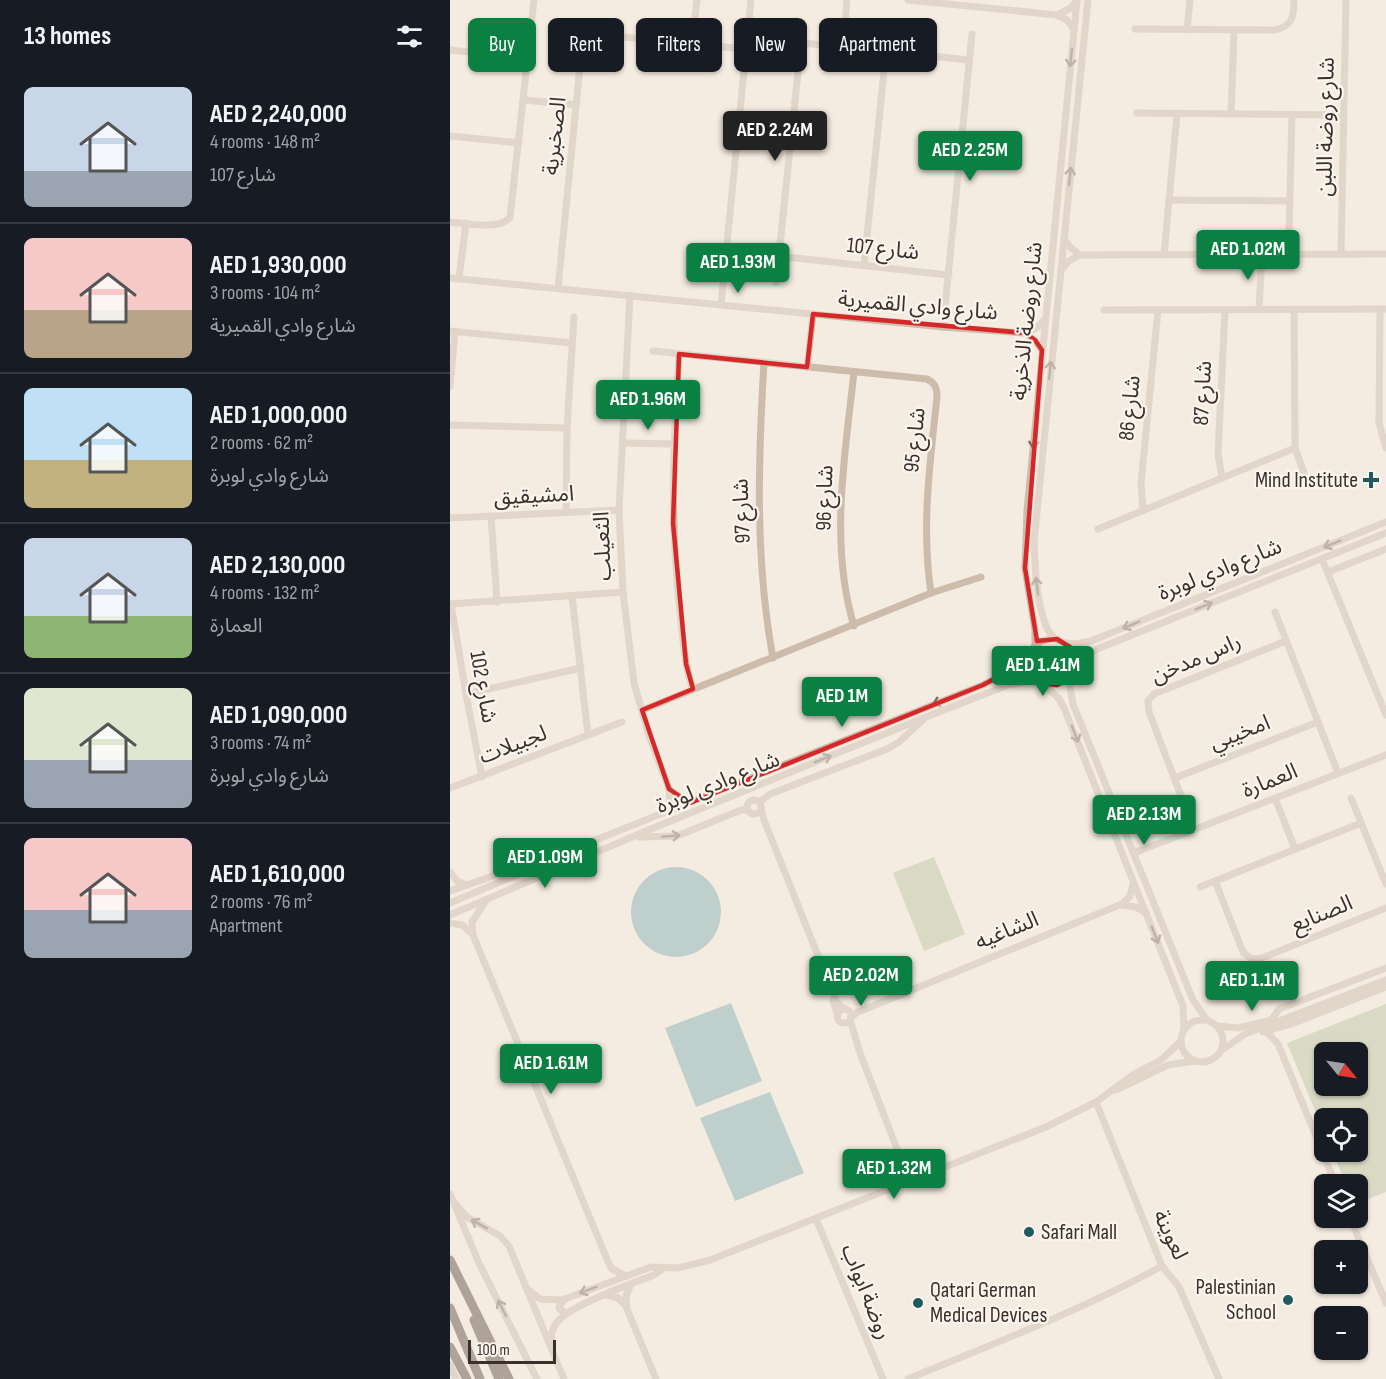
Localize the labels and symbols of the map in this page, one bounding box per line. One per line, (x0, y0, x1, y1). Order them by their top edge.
one-way arrow (1065, 48, 1076, 68)
street label: شارع روضة اللبن (1311, 57, 1343, 197)
street label: الصخبرية (537, 95, 573, 177)
pin: AED 2.24M (706, 111, 844, 162)
pin: AED 2.25M (901, 131, 1039, 182)
one-way arrow (1065, 167, 1076, 187)
pin: AED 1.02M (1179, 230, 1317, 281)
street label: شارع 107 (845, 232, 921, 268)
street label: شارع روضة الذخرية (1005, 240, 1051, 402)
pin: AED 1.93M (669, 243, 807, 294)
street label: شارع وادي القميرية (837, 286, 999, 329)
street label: شارع 87 (1188, 360, 1220, 426)
one-way arrow (1045, 361, 1056, 381)
street label: شارع 86 (1113, 374, 1149, 442)
pin: AED 1.96M (579, 380, 717, 431)
street label: شارع 95 (898, 406, 934, 474)
one-way arrow (1028, 430, 1039, 450)
street label: شارع 96 (810, 465, 842, 531)
place label: Mind Institute (1255, 467, 1358, 494)
marker: Mind Institute (1362, 471, 1380, 489)
street label: شارع 97 (727, 478, 759, 544)
street label: امشيقيق (493, 480, 575, 512)
street label: الثعيلب (588, 511, 618, 581)
street label: شارع وادي لوبرة (1154, 533, 1287, 609)
one-way arrow (1323, 539, 1341, 550)
one-way arrow (1031, 576, 1042, 596)
one-way arrow (1194, 600, 1212, 611)
one-way arrow (1123, 620, 1141, 631)
street label: راس مدخن (1147, 628, 1245, 690)
pin: AED 1.41M (974, 646, 1112, 697)
street label: شارع 102 (461, 649, 503, 726)
pin: AED 1M (793, 677, 891, 728)
one-way arrow (932, 696, 951, 707)
street label: امخيبي (1206, 709, 1275, 759)
street label: لجبيلات (475, 720, 551, 770)
one-way arrow (1070, 724, 1081, 743)
street label: شارع وادي لوبرة (652, 746, 785, 822)
one-way arrow (814, 753, 832, 764)
street label: العمارة (1238, 758, 1302, 804)
pin: AED 2.13M (1075, 795, 1213, 846)
one-way arrow (661, 830, 680, 841)
pin: AED 1.09M (476, 838, 614, 889)
street label: الصنايع (1287, 889, 1357, 940)
street label: الشاغيه (971, 906, 1043, 956)
one-way arrow (1150, 925, 1161, 943)
pin: AED 2.02M (792, 956, 930, 1007)
pin: AED 1.1M (1190, 961, 1314, 1012)
north arrow (1314, 1042, 1368, 1096)
pin: AED 1.61M (482, 1044, 620, 1095)
pin: AED 1.32M (825, 1149, 963, 1200)
street label: لعوينة (1147, 1206, 1193, 1264)
one-way arrow (471, 1218, 489, 1229)
place label: Safari Mall (1041, 1219, 1117, 1246)
marker: Safari Mall (1022, 1225, 1036, 1239)
street label: روضة ابواب (835, 1240, 897, 1344)
place label: Palestinian School (1196, 1274, 1276, 1326)
place label: Qatari German Medical Devices (930, 1277, 1047, 1329)
one-way arrow (580, 1285, 598, 1296)
marker: Palestinian School (1281, 1293, 1295, 1307)
marker: Qatari German Medical Devices (911, 1296, 925, 1310)
one-way arrow (495, 1299, 507, 1317)
scale bar (468, 1337, 556, 1364)

